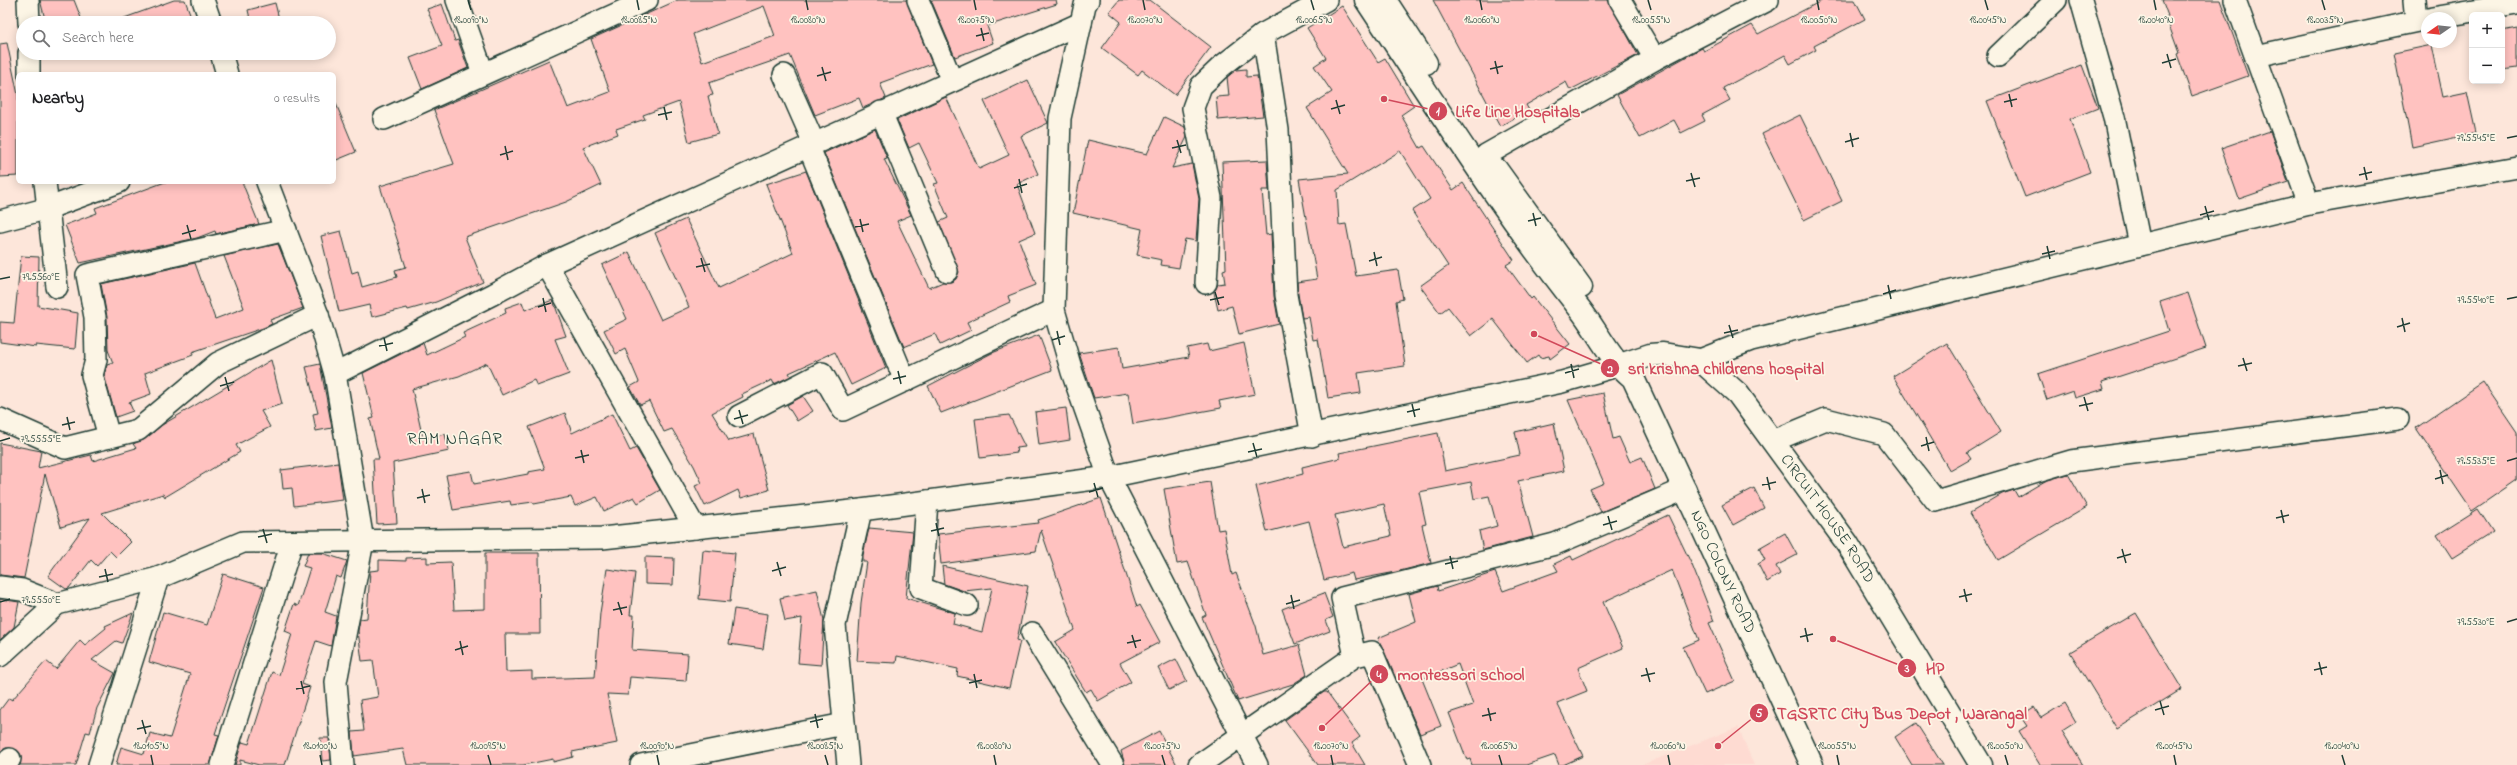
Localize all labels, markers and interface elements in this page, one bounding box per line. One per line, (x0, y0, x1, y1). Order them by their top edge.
north arrow (2421, 12, 2457, 48)
map controls (2469, 12, 2505, 84)
button: + (2469, 12, 2505, 48)
text: 18.0090°N (454, 13, 488, 28)
text: 18.0085°N (621, 13, 658, 28)
text: 18.0080°N (790, 13, 826, 28)
text: 18.0075°N (958, 13, 995, 28)
text: 18.0070°N (1127, 13, 1163, 28)
text: 18.0065°N (1295, 13, 1333, 28)
text: 18.0060°N (1464, 13, 1500, 28)
text: 18.0055°N (1632, 13, 1670, 28)
text: 18.0050°N (1800, 13, 1838, 28)
text: 18.0045°N (1970, 13, 2007, 28)
text: 18.0040°N (2138, 13, 2174, 28)
text: 18.0035°N (2307, 13, 2344, 28)
search box (16, 16, 336, 60)
icon: search (30, 27, 52, 49)
text: Search here (62, 27, 134, 49)
button: − (2469, 48, 2505, 84)
text: Nearby (32, 86, 84, 111)
text: 0 results (274, 89, 320, 108)
callout: Life Line Hospitals (1428, 97, 1589, 126)
text: Life Line Hospitals (1456, 100, 1581, 125)
text: 1 (1436, 103, 1440, 121)
text: 79.5545°E (2456, 131, 2496, 146)
text: 79.5560°E (22, 270, 60, 285)
text: 79.5540°E (2457, 293, 2495, 308)
callout: sri krishna childrens hospital (1600, 354, 1832, 383)
text: sri krishna childrens hospital (1628, 357, 1824, 382)
text: 2 (1606, 361, 1613, 379)
district label: RAM NAGAR (407, 427, 503, 452)
text: 79.5555°E (21, 432, 61, 447)
street label: CIRCUIT HOUSE ROAD (1774, 449, 1881, 588)
text: 79.5535°E (2456, 454, 2496, 469)
street label: NGO COLONY ROAD (1684, 506, 1762, 638)
text: 79.5550°E (21, 593, 61, 608)
text: 79.5530°E (2457, 615, 2495, 630)
callout: HP (1897, 654, 1952, 683)
text: HP (1926, 657, 1945, 682)
callout: montessori school (1369, 660, 1532, 689)
text: 3 (1904, 660, 1910, 678)
text: montessori school (1398, 663, 1525, 688)
text: 4 (1376, 667, 1382, 685)
callout: TGSRTC City Bus Depot , Warangal (1749, 698, 2035, 727)
text: TGSRTC City Bus Depot , Warangal (1777, 702, 2027, 729)
text: 5 (1756, 705, 1763, 723)
text: 18.0105°N (133, 739, 169, 754)
text: 18.0100°N (303, 739, 338, 754)
text: 18.0095°N (470, 739, 506, 754)
text: 18.0090°N (640, 739, 674, 754)
text: 18.0085°N (807, 739, 844, 754)
text: 18.0080°N (976, 739, 1012, 754)
text: 18.0075°N (1144, 739, 1181, 754)
text: 18.0070°N (1313, 739, 1349, 754)
text: 18.0065°N (1480, 739, 1518, 754)
text: 18.0060°N (1650, 739, 1686, 754)
text: 18.0055°N (1818, 739, 1856, 754)
text: 18.0050°N (1986, 739, 2024, 754)
text: 18.0045°N (2156, 739, 2193, 754)
text: 18.0040°N (2324, 739, 2360, 754)

